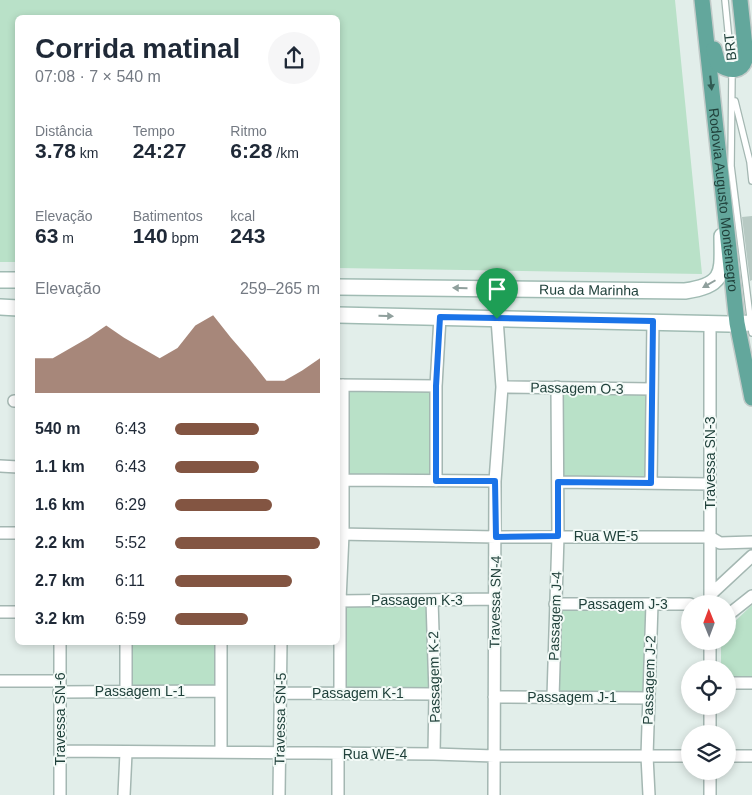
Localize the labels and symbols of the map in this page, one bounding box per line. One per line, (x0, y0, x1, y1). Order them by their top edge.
street label: BRT (721, 32, 739, 62)
one-way arrow (708, 76, 716, 92)
street label: Rodovia Augusto Montenegro (706, 107, 742, 293)
pin (476, 268, 518, 319)
one-way arrow (702, 280, 715, 289)
street label: Rua da Marinha (539, 281, 639, 298)
one-way arrow (452, 284, 468, 292)
one-way arrow (378, 312, 394, 320)
street label: Passagem O-3 (530, 379, 624, 397)
street label: Travessa SN-3 (702, 416, 718, 509)
street label: Rua WE-5 (574, 528, 638, 544)
street label: Travessa SN-4 (486, 555, 504, 649)
street label: Passagem J-4 (545, 571, 565, 661)
street label: Passagem K-3 (371, 592, 463, 608)
north arrow (681, 595, 736, 650)
street label: Passagem J-3 (578, 596, 668, 612)
street label: Passagem K-2 (425, 631, 443, 723)
street label: Passagem J-2 (639, 635, 659, 725)
street label: Travessa SN-6 (52, 672, 68, 765)
street label: Travessa SN-5 (271, 672, 289, 766)
street label: Passagem L-1 (95, 683, 185, 699)
street label: Passagem K-1 (312, 685, 404, 701)
street label: Passagem J-1 (527, 689, 617, 705)
street label: Rua WE-4 (343, 746, 407, 762)

